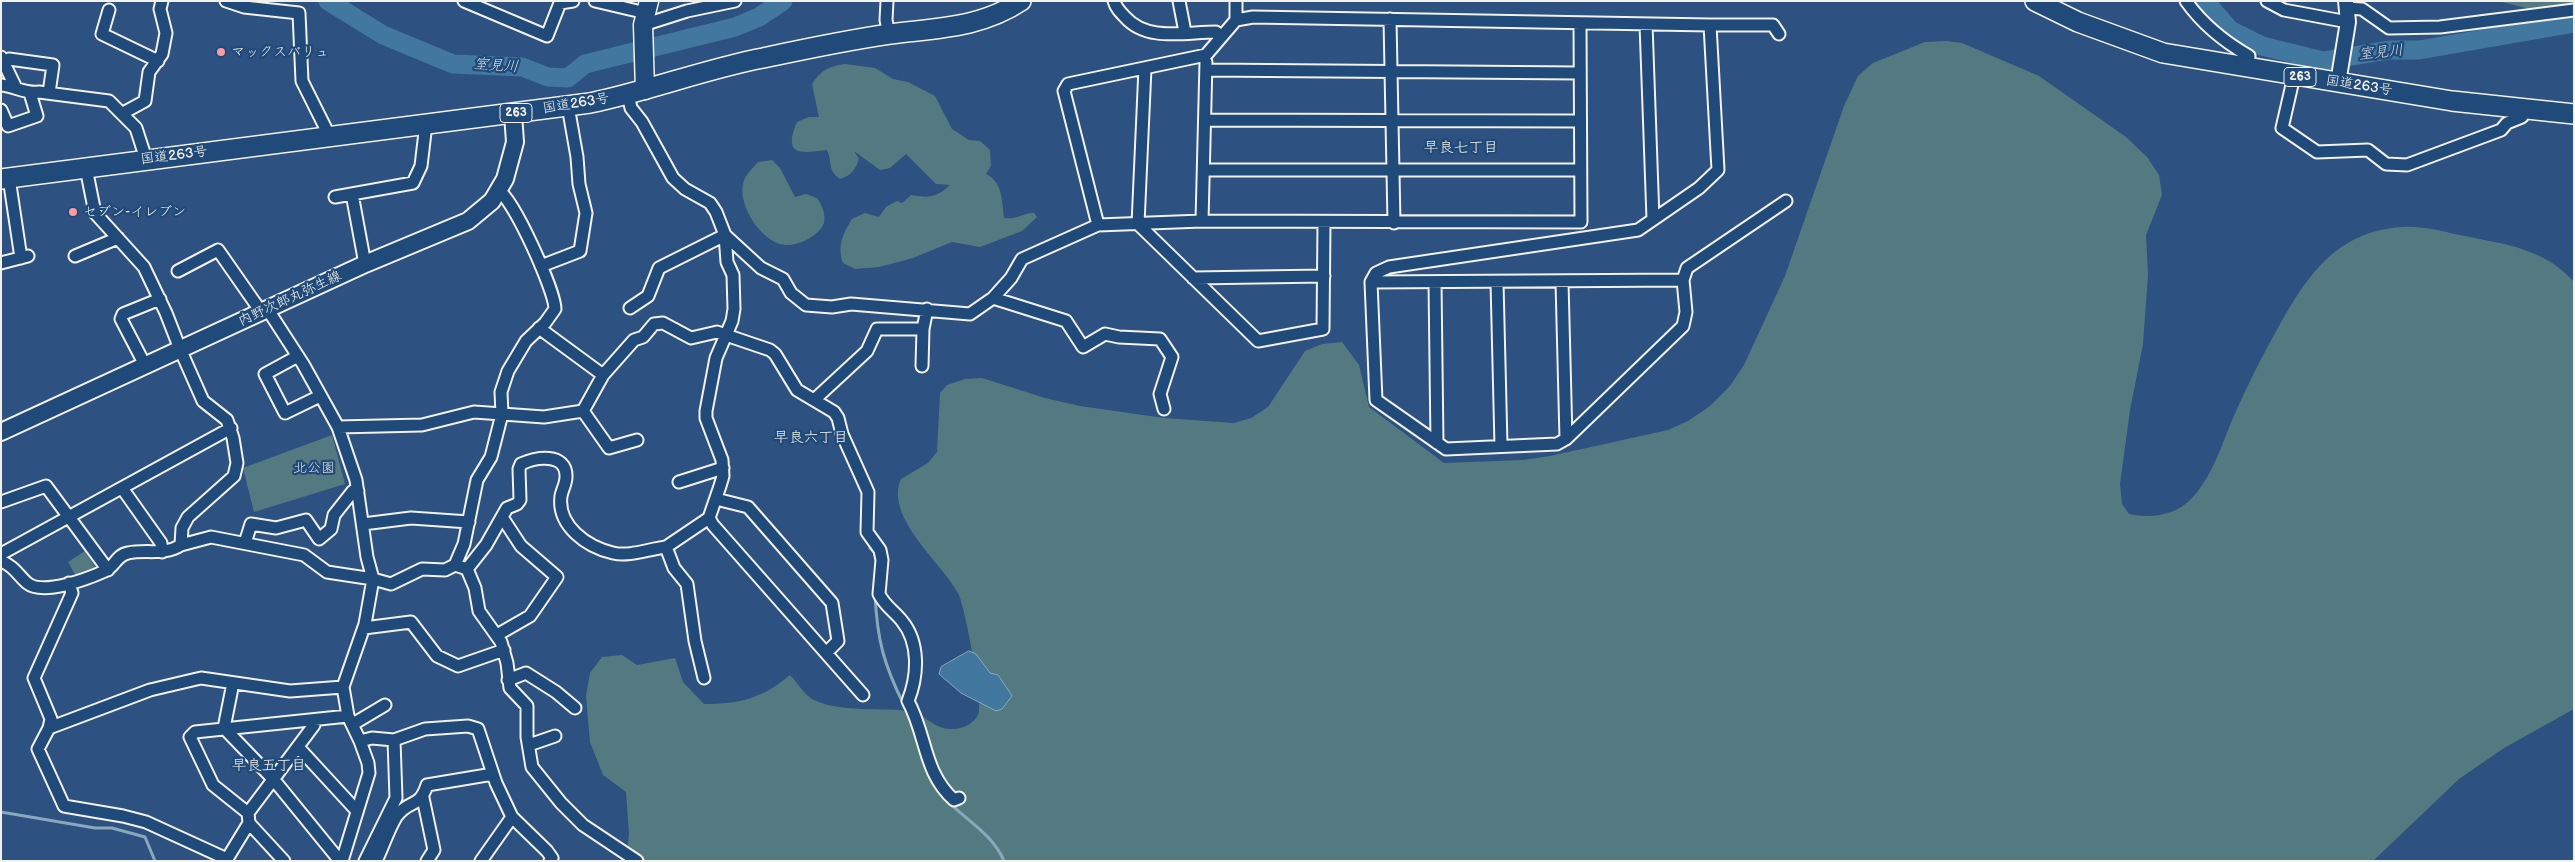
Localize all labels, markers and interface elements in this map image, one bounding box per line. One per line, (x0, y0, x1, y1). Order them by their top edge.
water label: 室見川 (2358, 42, 2404, 64)
place label: マックスバリュ (231, 44, 329, 60)
marker: マックスバリュ (215, 46, 227, 58)
water label: 室見川 (473, 55, 519, 77)
road number: 263 (2284, 68, 2316, 86)
street label: 国道263号 (2324, 72, 2394, 100)
street label: 国道263号 (541, 90, 611, 118)
road number: 263 (500, 104, 532, 122)
district label: 早良七丁目 (1424, 139, 1498, 157)
street label: 国道263号 (140, 144, 208, 168)
place label: セブン-イレブン (83, 204, 186, 220)
marker: セブン-イレブン (67, 206, 79, 218)
street label: 内野次郎丸弥生線 (236, 268, 344, 330)
district label: 早良六丁目 (774, 429, 848, 447)
park label: 北公園 (293, 460, 335, 476)
district label: 早良五丁目 (232, 757, 306, 775)

